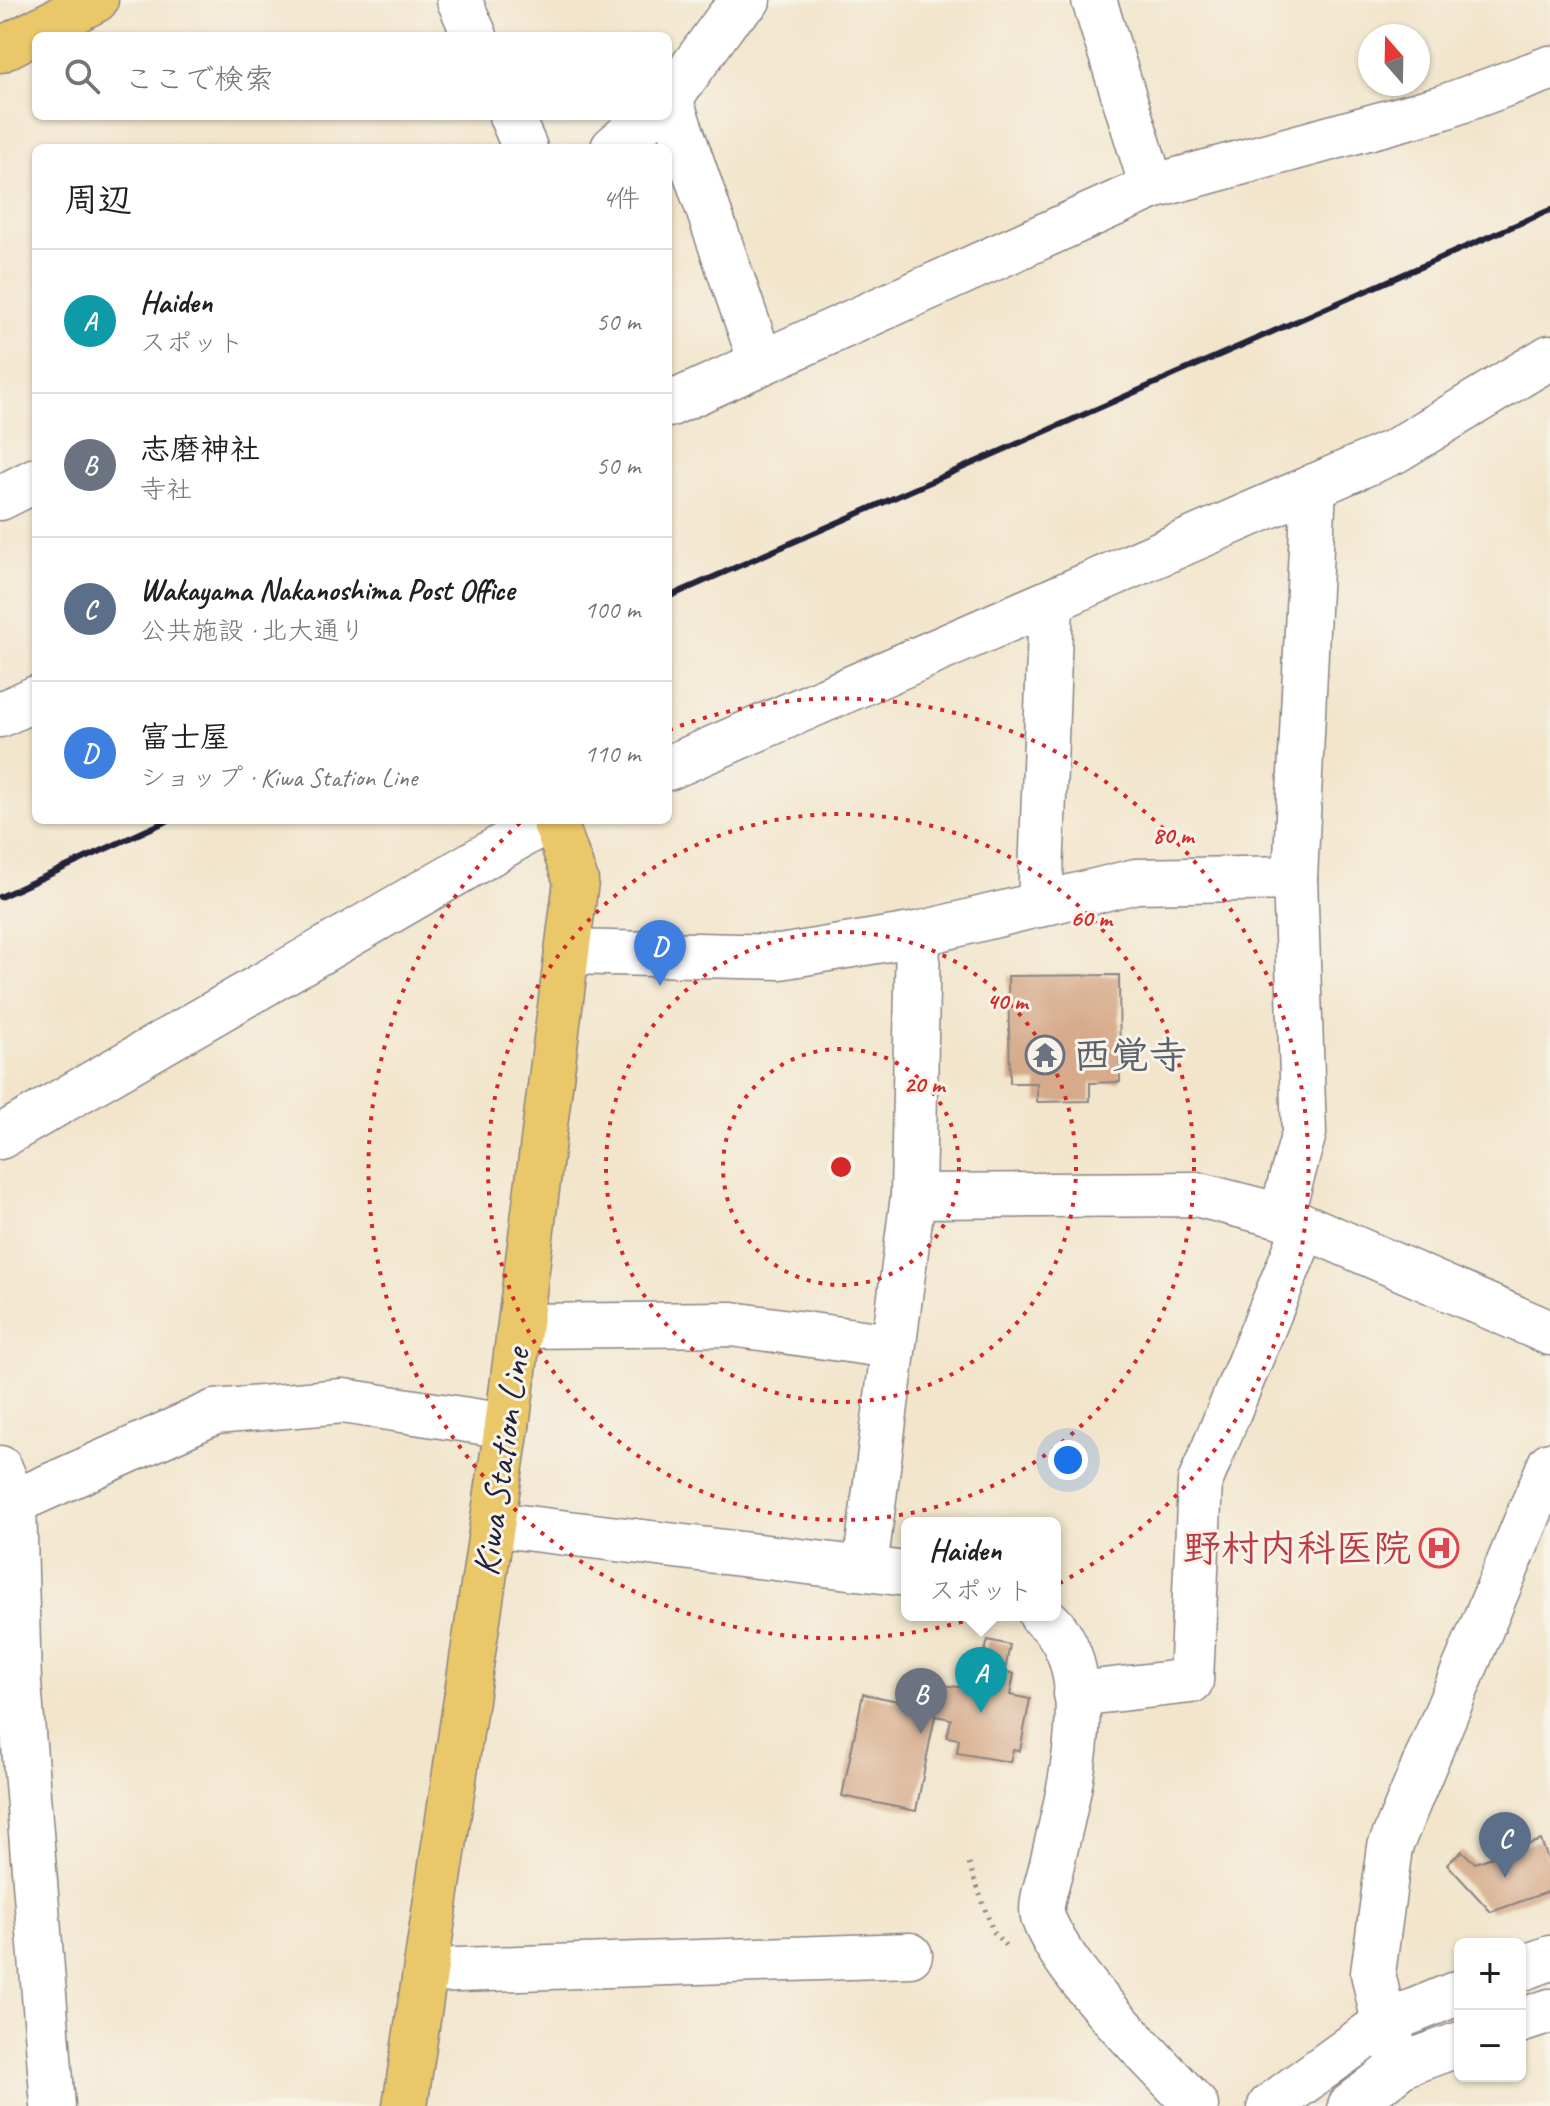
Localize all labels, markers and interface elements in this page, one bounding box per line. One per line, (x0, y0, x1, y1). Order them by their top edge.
north arrow (1358, 24, 1430, 96)
search box (32, 32, 672, 120)
icon: search (60, 54, 104, 98)
text: ここで検索 (124, 60, 274, 98)
text: 周辺 (64, 178, 132, 221)
text: 4件 (602, 182, 640, 215)
text: Haiden (140, 283, 212, 321)
text: A (83, 305, 97, 338)
text: 50 m (596, 305, 640, 338)
text: スポット (140, 326, 244, 359)
text: 志磨神社 (140, 430, 260, 468)
text: B (83, 449, 97, 482)
text: 50 m (596, 449, 640, 482)
text: 寺社 (140, 473, 192, 506)
text: Wakayama Nakanoshima Post Office (140, 571, 514, 609)
text: C (84, 593, 96, 626)
text: 100 m (584, 593, 640, 626)
text: 公共施設 · 北大通り (140, 614, 365, 647)
text: 富士屋 (140, 718, 230, 756)
text: D (82, 737, 98, 770)
text: 110 m (584, 737, 640, 770)
text: ショップ · Kiwa Station Line (140, 761, 417, 794)
text: 80 m (1152, 820, 1196, 850)
text: 60 m (1070, 903, 1114, 933)
pin: D (634, 920, 686, 986)
text: 40 m (986, 986, 1030, 1016)
place label: 西覚寺 (1073, 1032, 1187, 1079)
temple icon: 西覚寺 (1024, 1034, 1066, 1076)
text: 20 m (903, 1069, 947, 1099)
centre of rings (827, 1153, 855, 1181)
street label: Kiwa Station Line (462, 1343, 541, 1579)
your location (1048, 1440, 1088, 1480)
popup (901, 1517, 1061, 1621)
place label: 野村内科医院 (1183, 1525, 1411, 1572)
hospital icon: 野村内科医院 (1418, 1527, 1460, 1569)
text: Haiden (929, 1531, 1001, 1569)
text: スポット (929, 1574, 1033, 1607)
pin: A (955, 1647, 1007, 1713)
pin: B (895, 1668, 947, 1734)
pin: C (1479, 1812, 1531, 1878)
map controls (1454, 1938, 1526, 2082)
button: + (1454, 1938, 1526, 2010)
button: − (1454, 2010, 1526, 2082)

